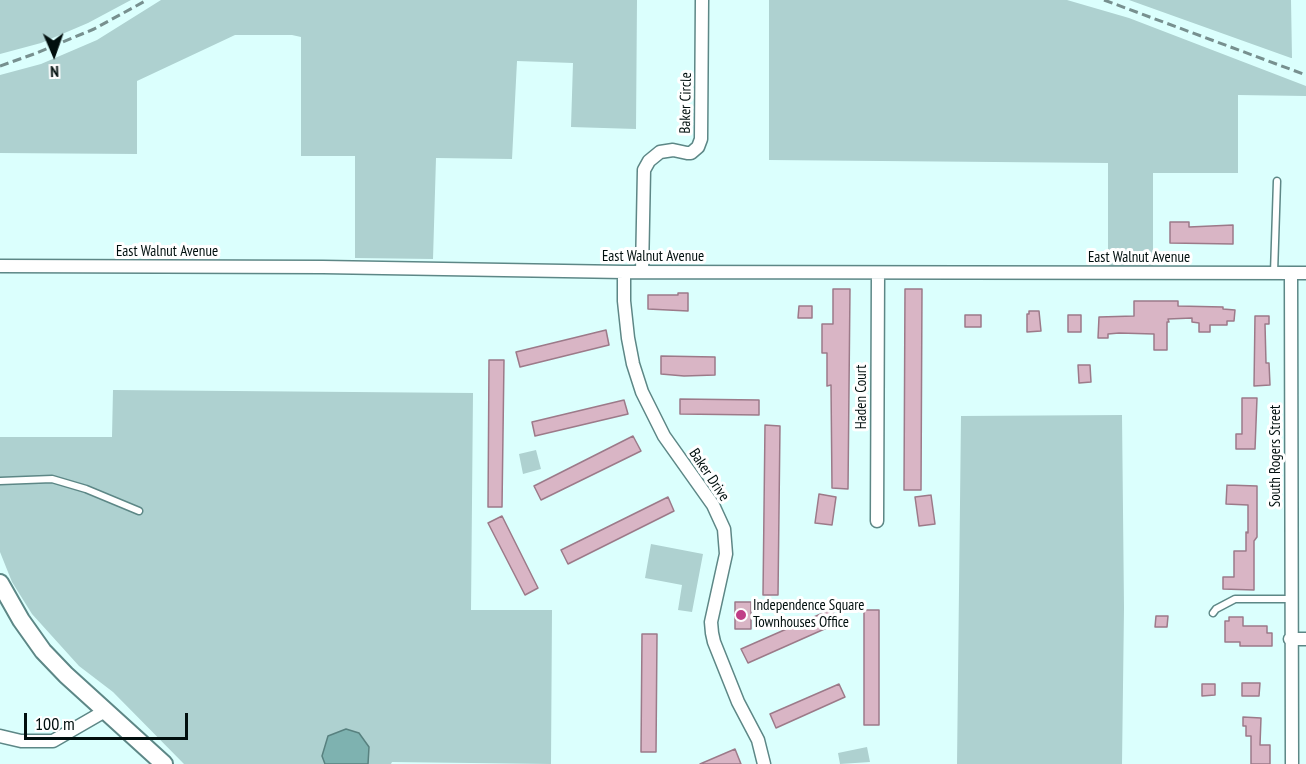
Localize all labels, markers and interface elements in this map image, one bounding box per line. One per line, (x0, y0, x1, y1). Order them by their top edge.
north arrow (24, 24, 84, 84)
text: N (50, 62, 59, 82)
street label: Baker Circle (676, 72, 696, 134)
street label: East Walnut Avenue (116, 243, 218, 261)
street label: East Walnut Avenue (602, 248, 704, 266)
street label: East Walnut Avenue (1088, 249, 1190, 267)
street label: Haden Court (853, 365, 871, 429)
street label: South Rogers Street (1267, 405, 1285, 507)
street label: Baker Drive (685, 445, 733, 505)
place label: Independence Square Townhouses Office (753, 597, 865, 632)
marker: Independence Square Townhouses Office (734, 608, 748, 622)
scale bar (27, 701, 190, 739)
text: 100 m (35, 712, 75, 735)

